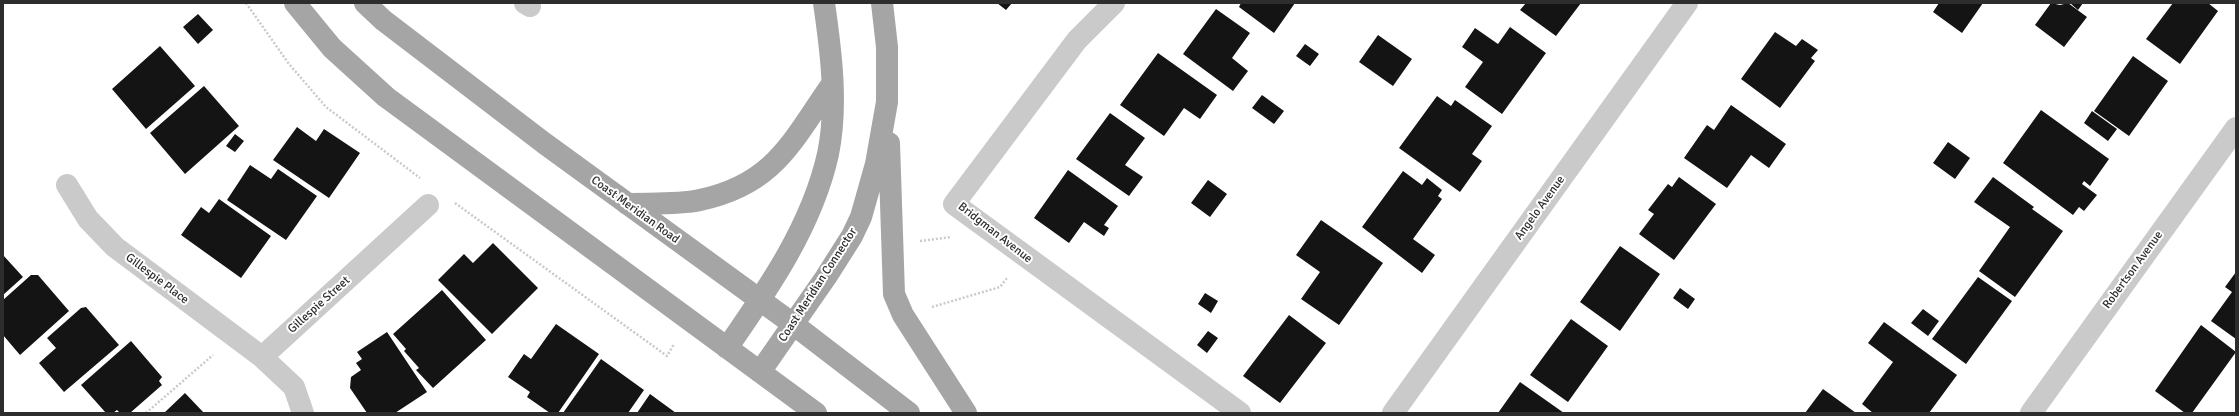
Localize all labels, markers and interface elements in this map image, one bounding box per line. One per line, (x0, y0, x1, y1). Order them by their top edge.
street label: Coast Meridian Road (588, 173, 682, 247)
street label: Angelo Avenue (1512, 173, 1568, 243)
street label: Bridgman Avenue (955, 200, 1035, 266)
street label: Coast Meridian Connector (776, 225, 860, 345)
street label: Robertson Avenue (2100, 228, 2166, 312)
street label: Gillespie Place (123, 251, 191, 307)
street label: Gillespie Street (285, 273, 353, 337)

